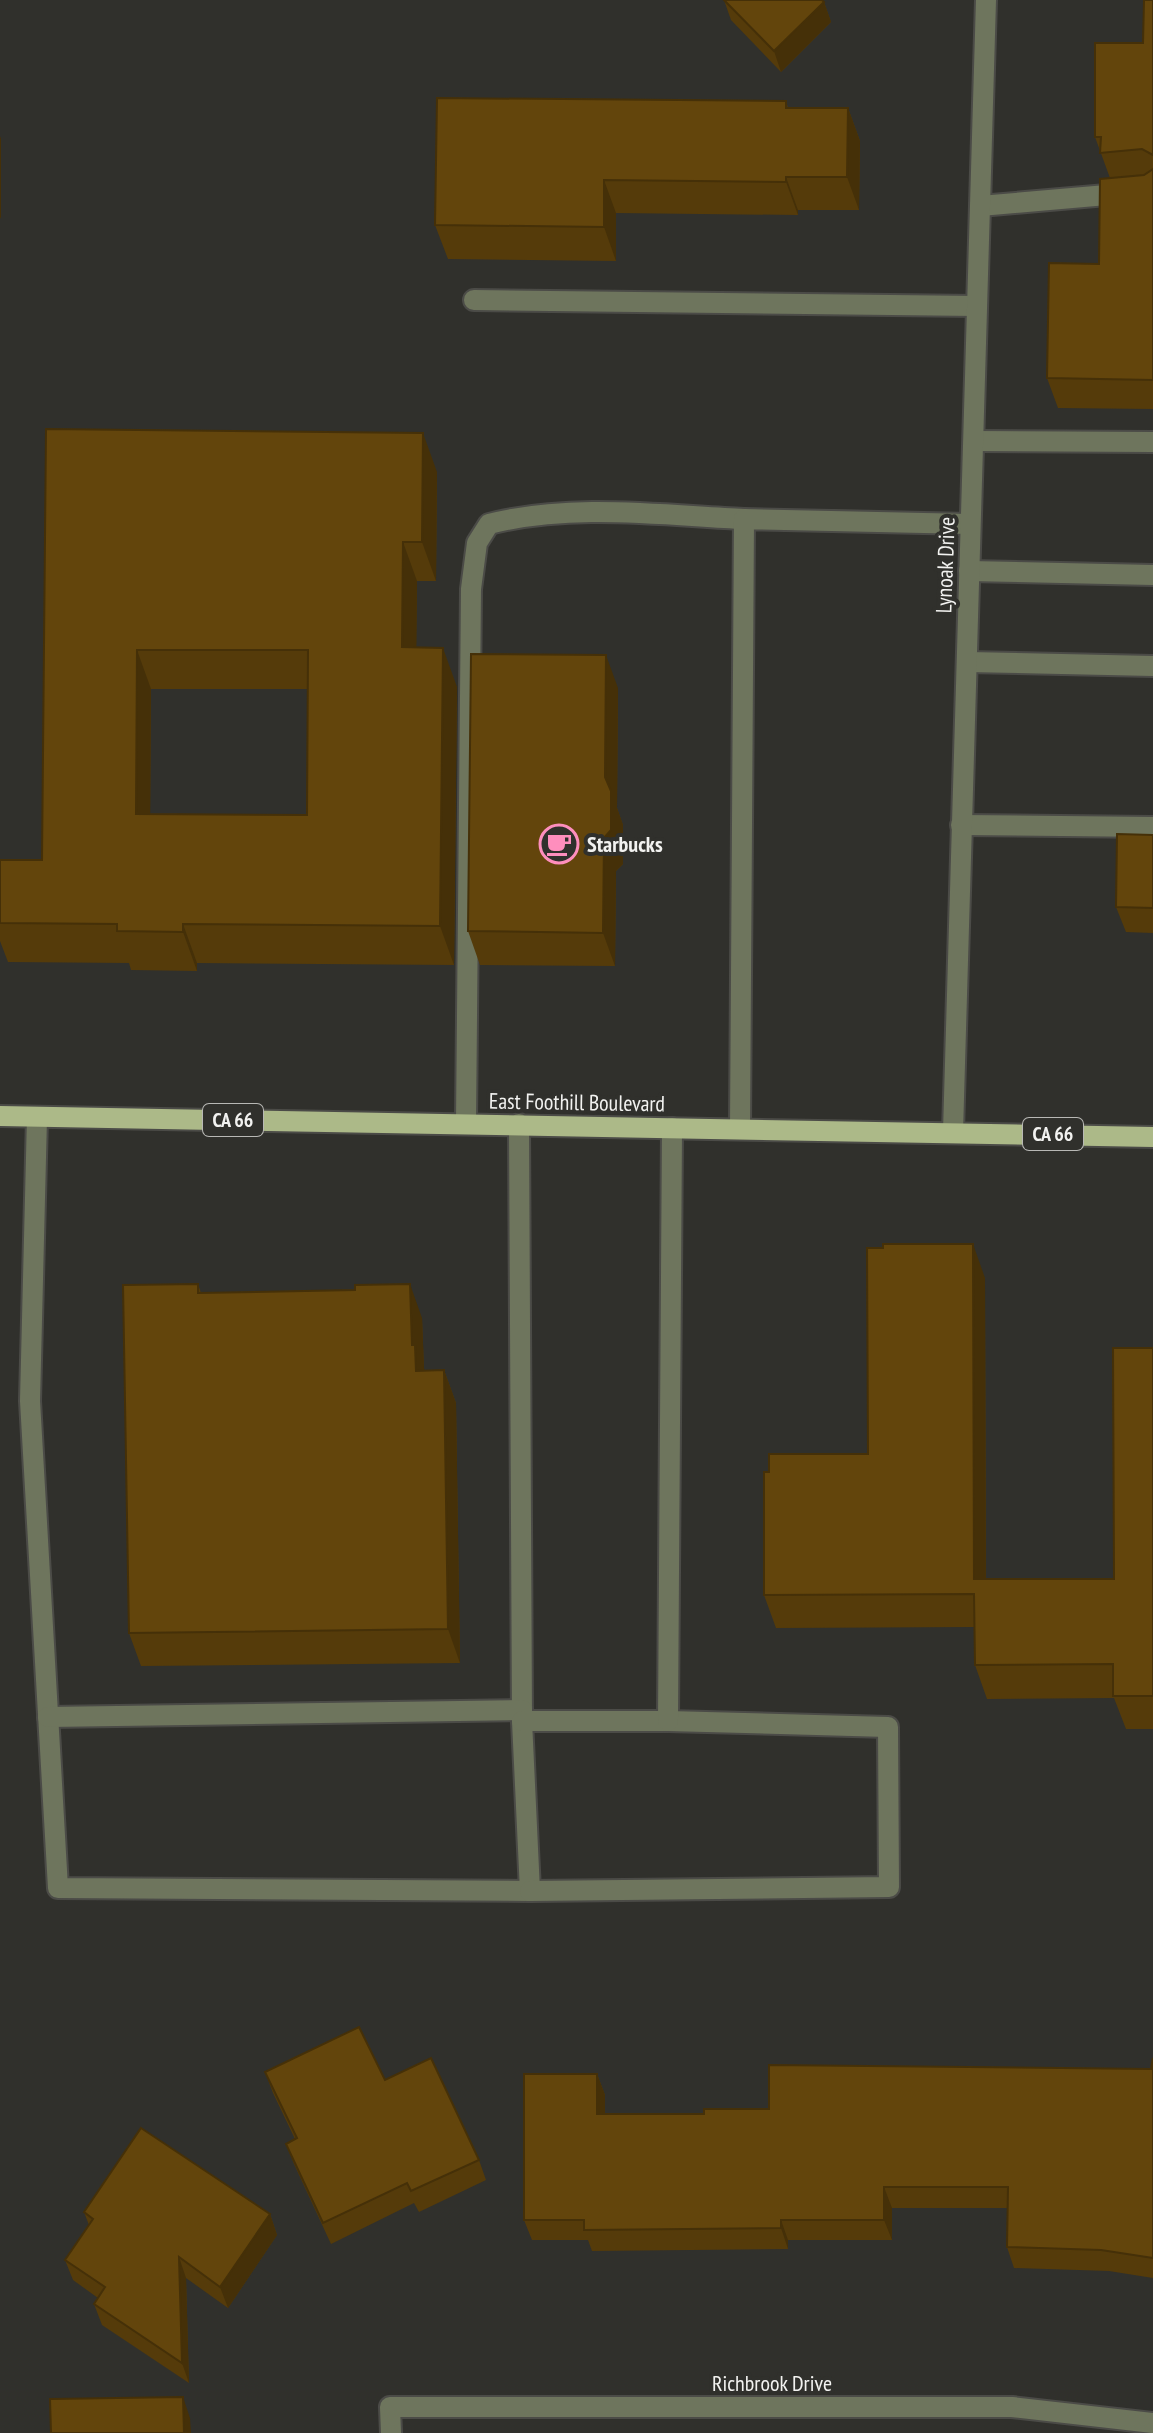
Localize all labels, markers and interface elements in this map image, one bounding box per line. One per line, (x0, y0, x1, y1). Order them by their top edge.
street label: Lynoak Drive (929, 516, 961, 614)
cafe icon: Starbucks (538, 823, 580, 865)
place label: Starbucks (587, 830, 663, 858)
street label: East Foothill Boulevard (489, 1086, 665, 1118)
road number: CA 66 (203, 1104, 263, 1136)
road number: CA 66 (1023, 1118, 1083, 1150)
street label: Richbrook Drive (712, 2369, 832, 2397)

